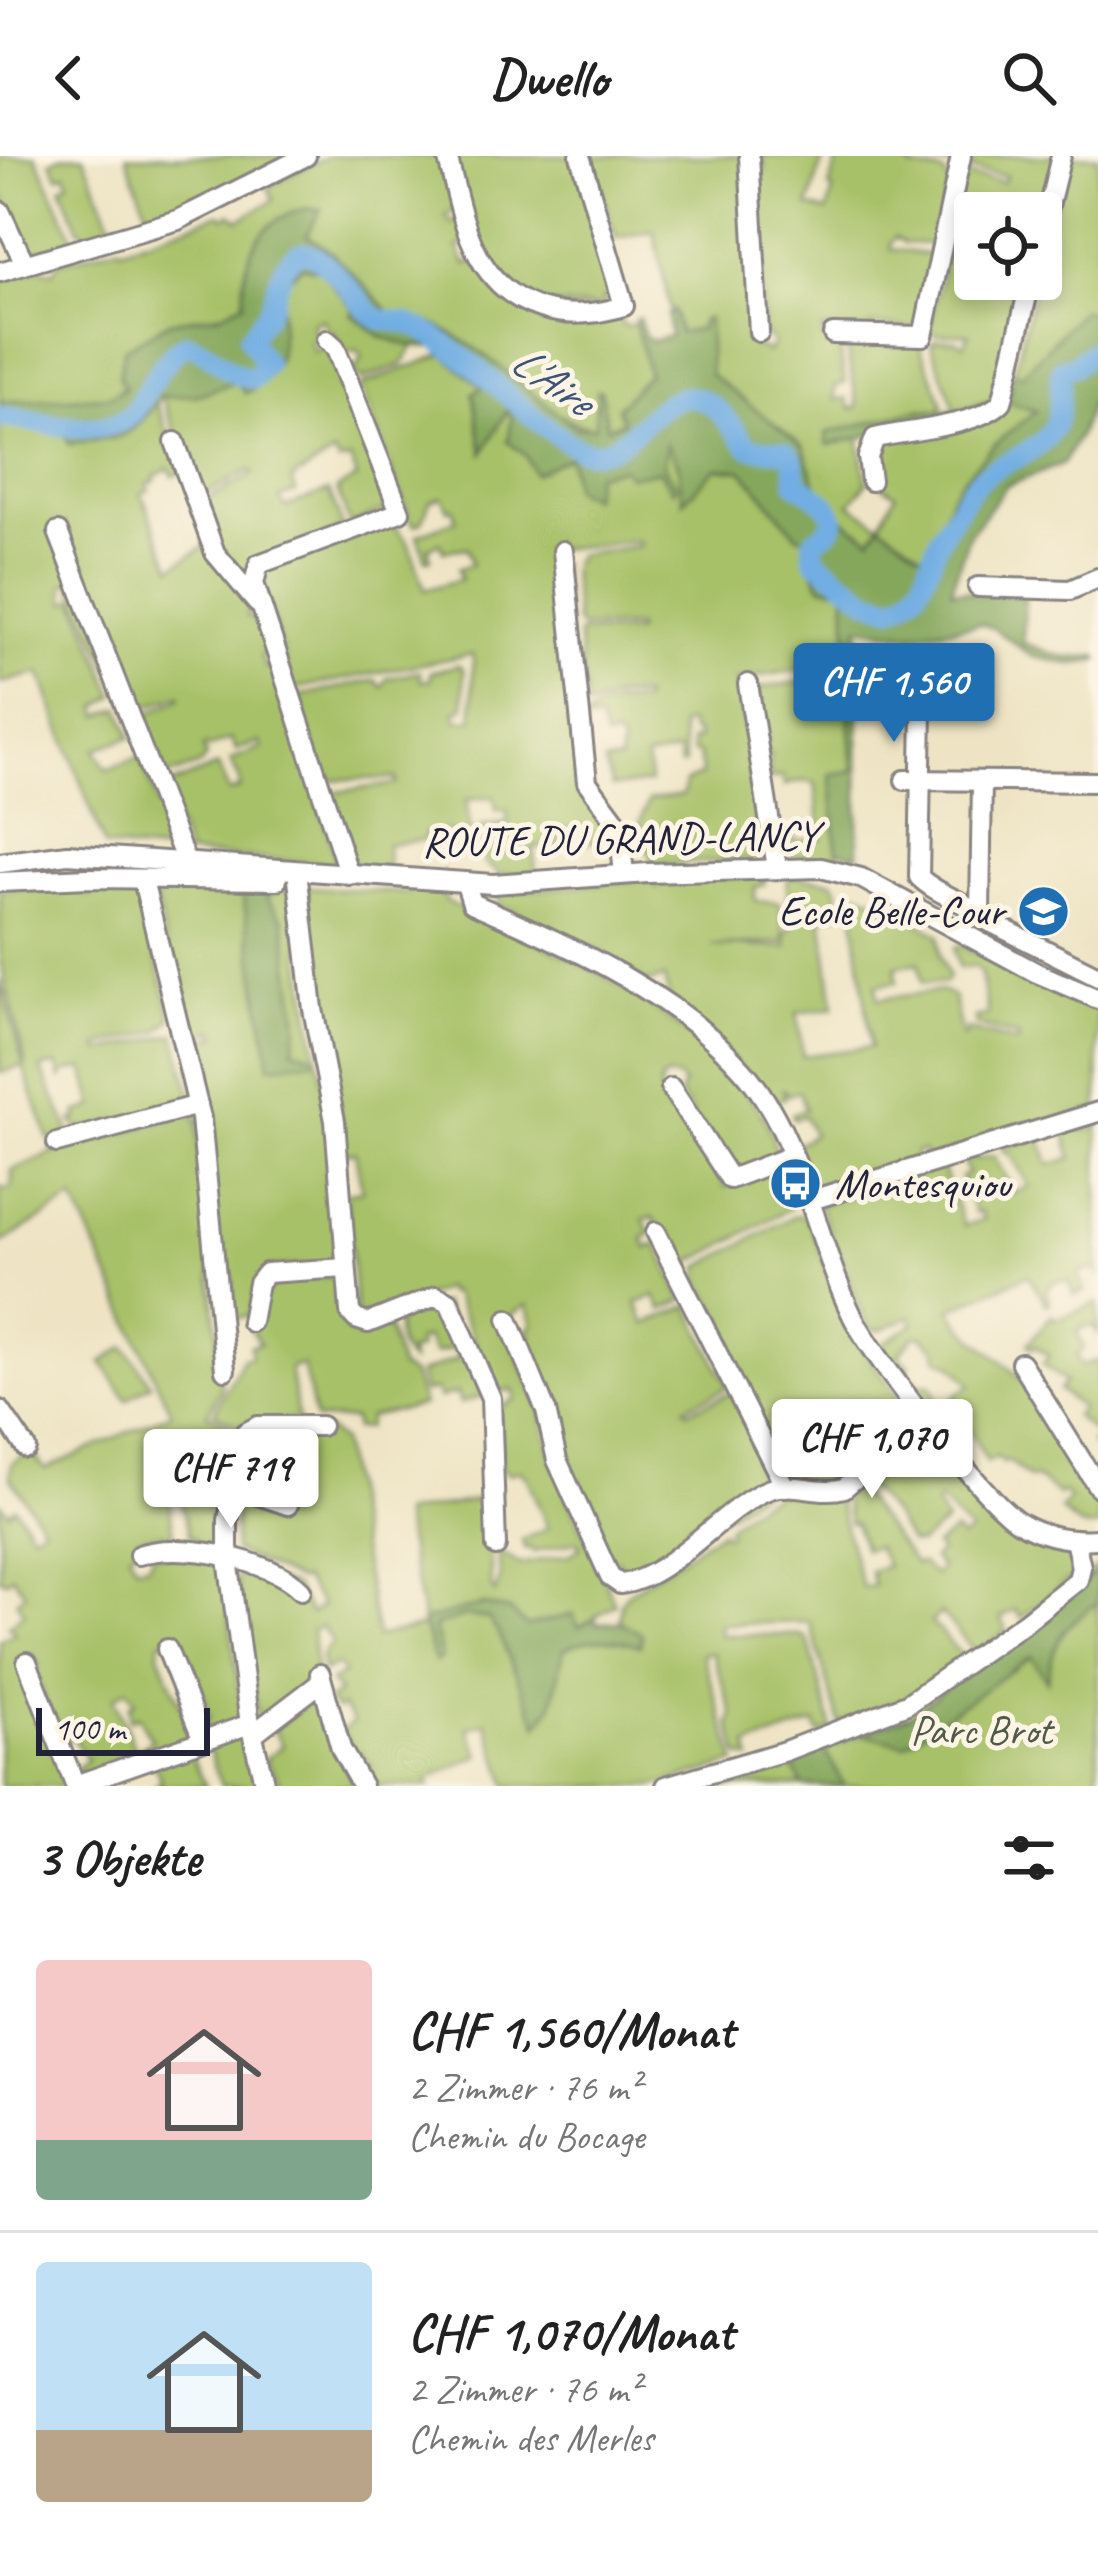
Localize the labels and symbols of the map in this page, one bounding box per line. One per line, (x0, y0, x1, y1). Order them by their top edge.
water label: L'Aire (500, 332, 609, 432)
pin: CHF 1,560 (757, 643, 1031, 745)
street label: ROUTE DU GRAND-LANCY (421, 809, 826, 869)
school or university icon: Ecole Belle-Cour (1015, 883, 1071, 939)
place label: Ecole Belle-Cour (779, 885, 1008, 938)
bus stop icon: Montesquiou (768, 1156, 824, 1212)
place label: Montesquiou (835, 1158, 1013, 1211)
pin: CHF 1,070 (735, 1399, 1009, 1501)
pin: CHF 719 (120, 1429, 342, 1531)
scale bar (36, 1702, 210, 1755)
park label: Parc Brot (910, 1704, 1056, 1757)

